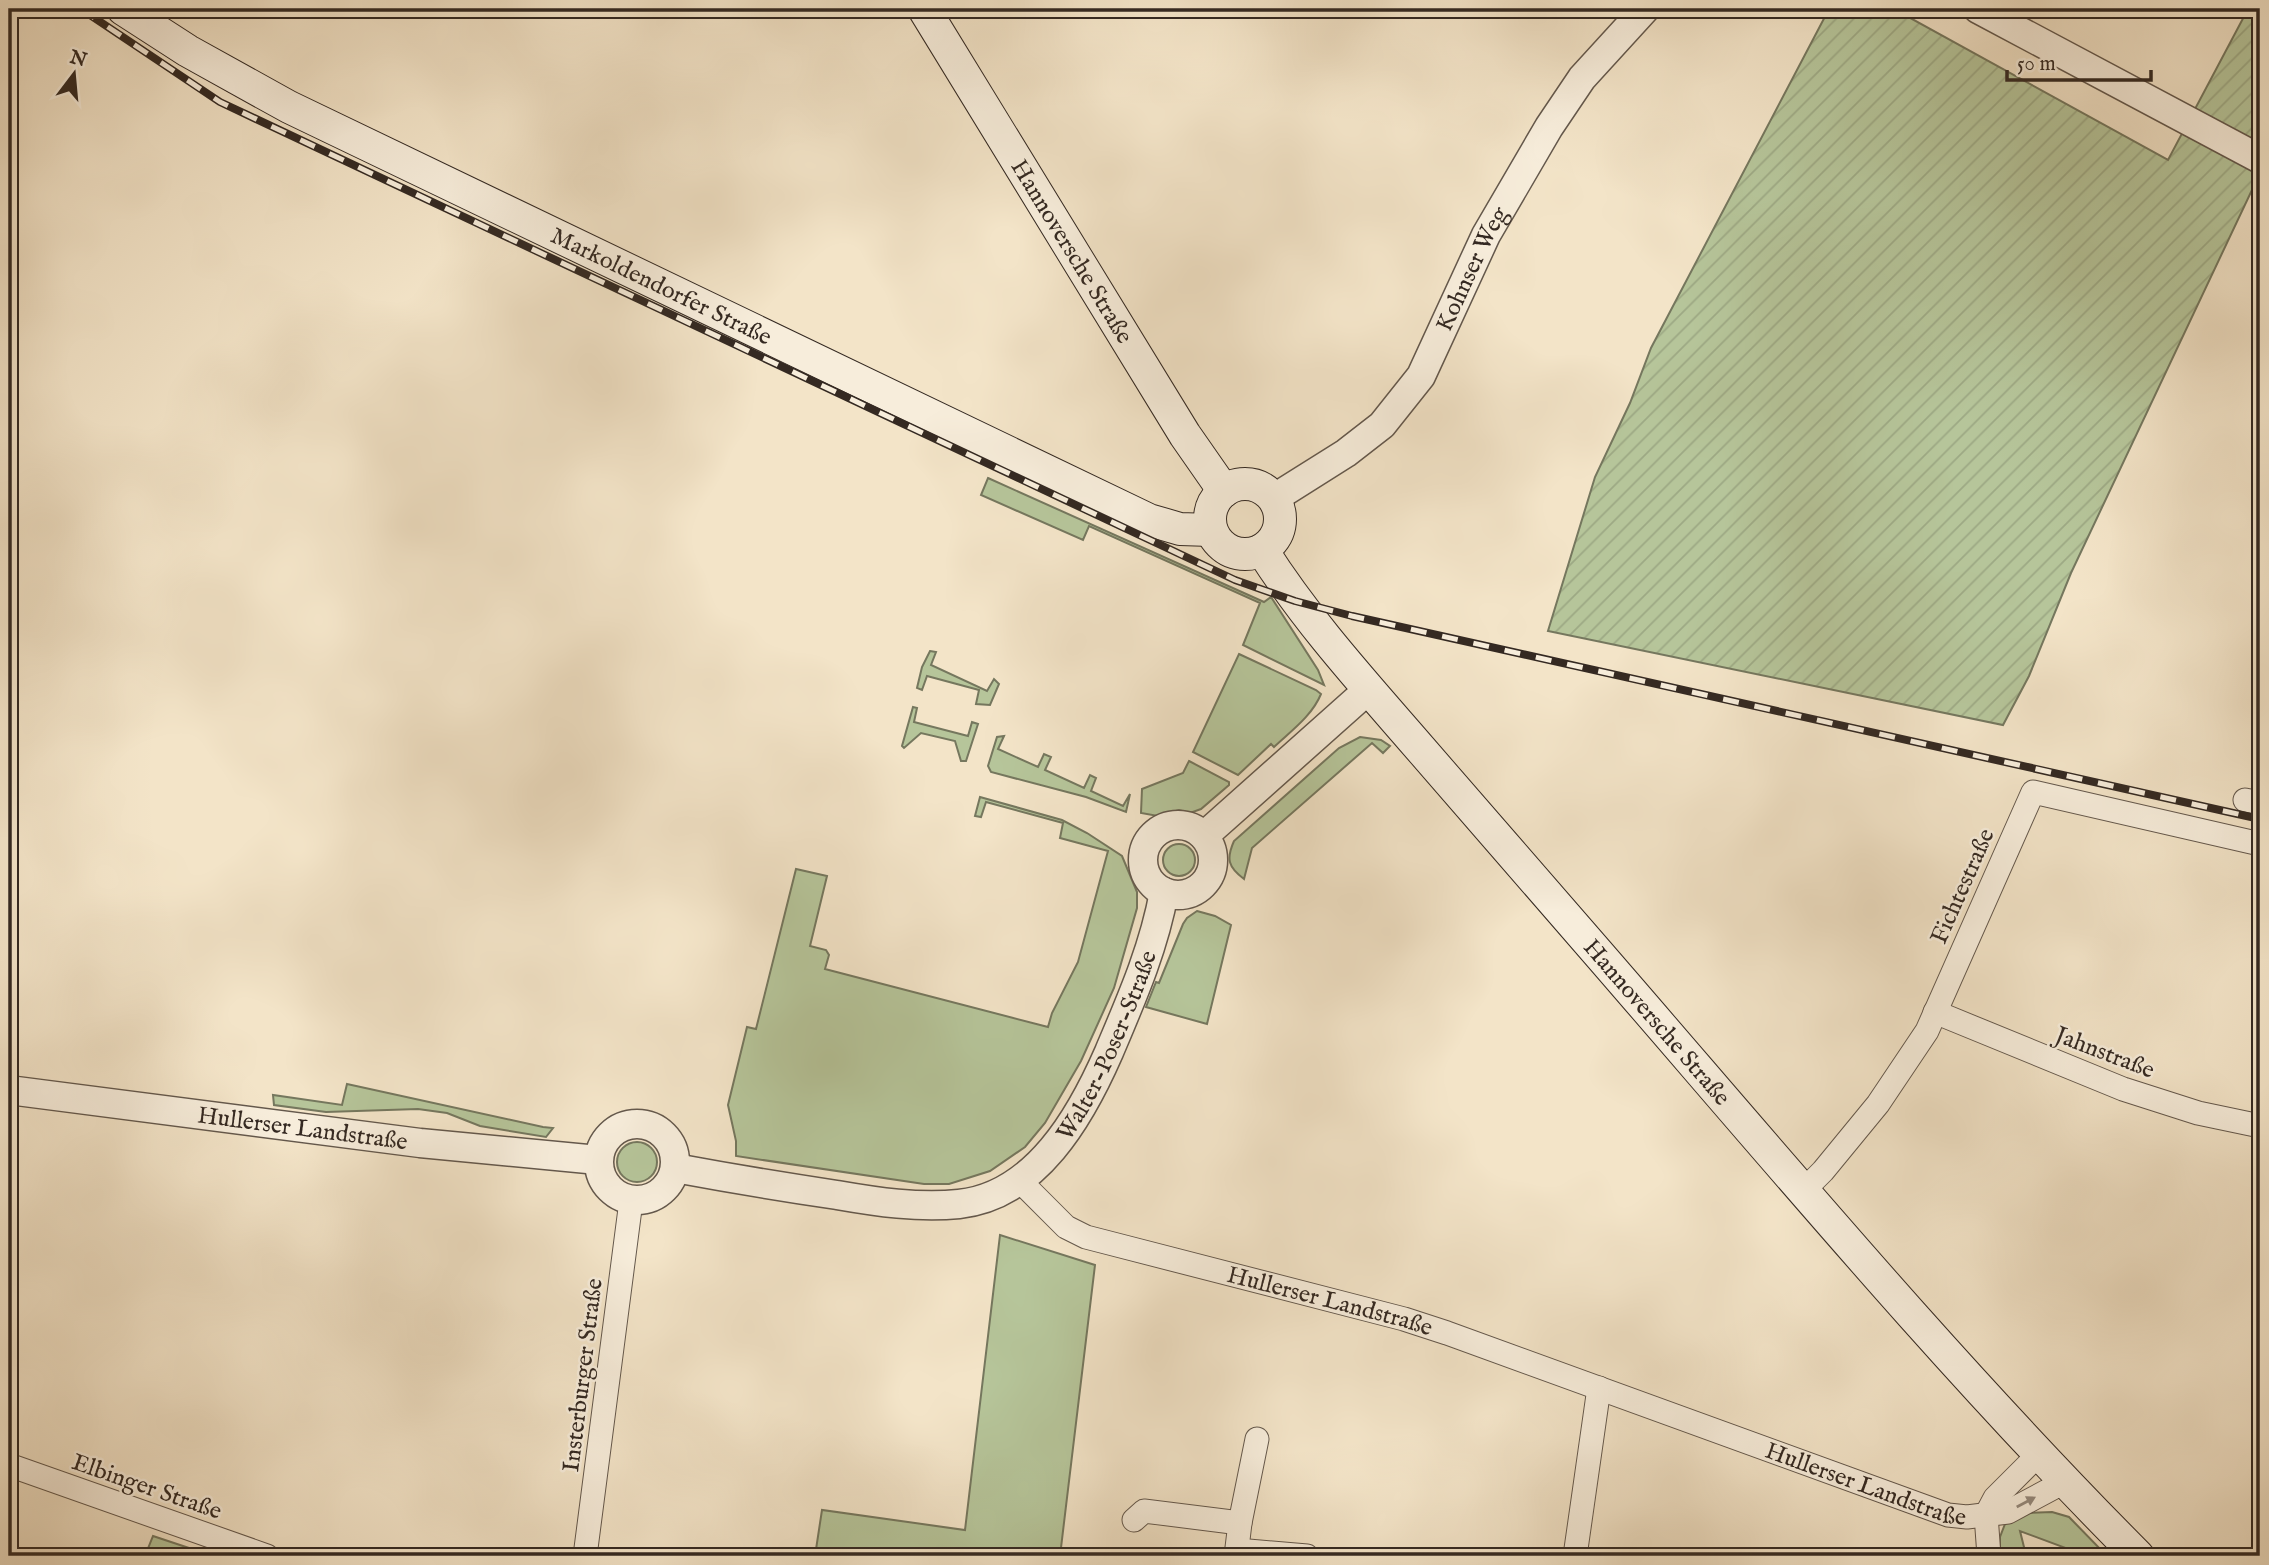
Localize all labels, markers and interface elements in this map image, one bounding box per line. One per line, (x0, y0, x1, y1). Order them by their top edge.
north arrow (38, 38, 108, 108)
scale bar (2007, 38, 2150, 82)
text: N (66, 46, 90, 74)
text: 50 m (2017, 51, 2056, 78)
street label: Hannoversche Straße (1003, 154, 1139, 350)
street label: Kohnser Weg (1430, 201, 1517, 337)
street label: Markoldendorfer Straße (545, 221, 776, 353)
street label: Fichtestraße (1924, 824, 2003, 949)
street label: Hannoversche Straße (1576, 933, 1737, 1113)
street label: Walter-Poser-Straße (1050, 947, 1165, 1147)
street label: Jahnstraße (2047, 1019, 2159, 1087)
street label: Hullerser Landstraße (196, 1100, 409, 1158)
street label: Hullerser Landstraße (1224, 1260, 1436, 1344)
street label: Insterburger Straße (556, 1277, 611, 1474)
street label: Hullerser Landstraße (1761, 1436, 1968, 1534)
street label: Elbinger Straße (68, 1447, 225, 1528)
one-way arrow (2016, 1497, 2036, 1508)

